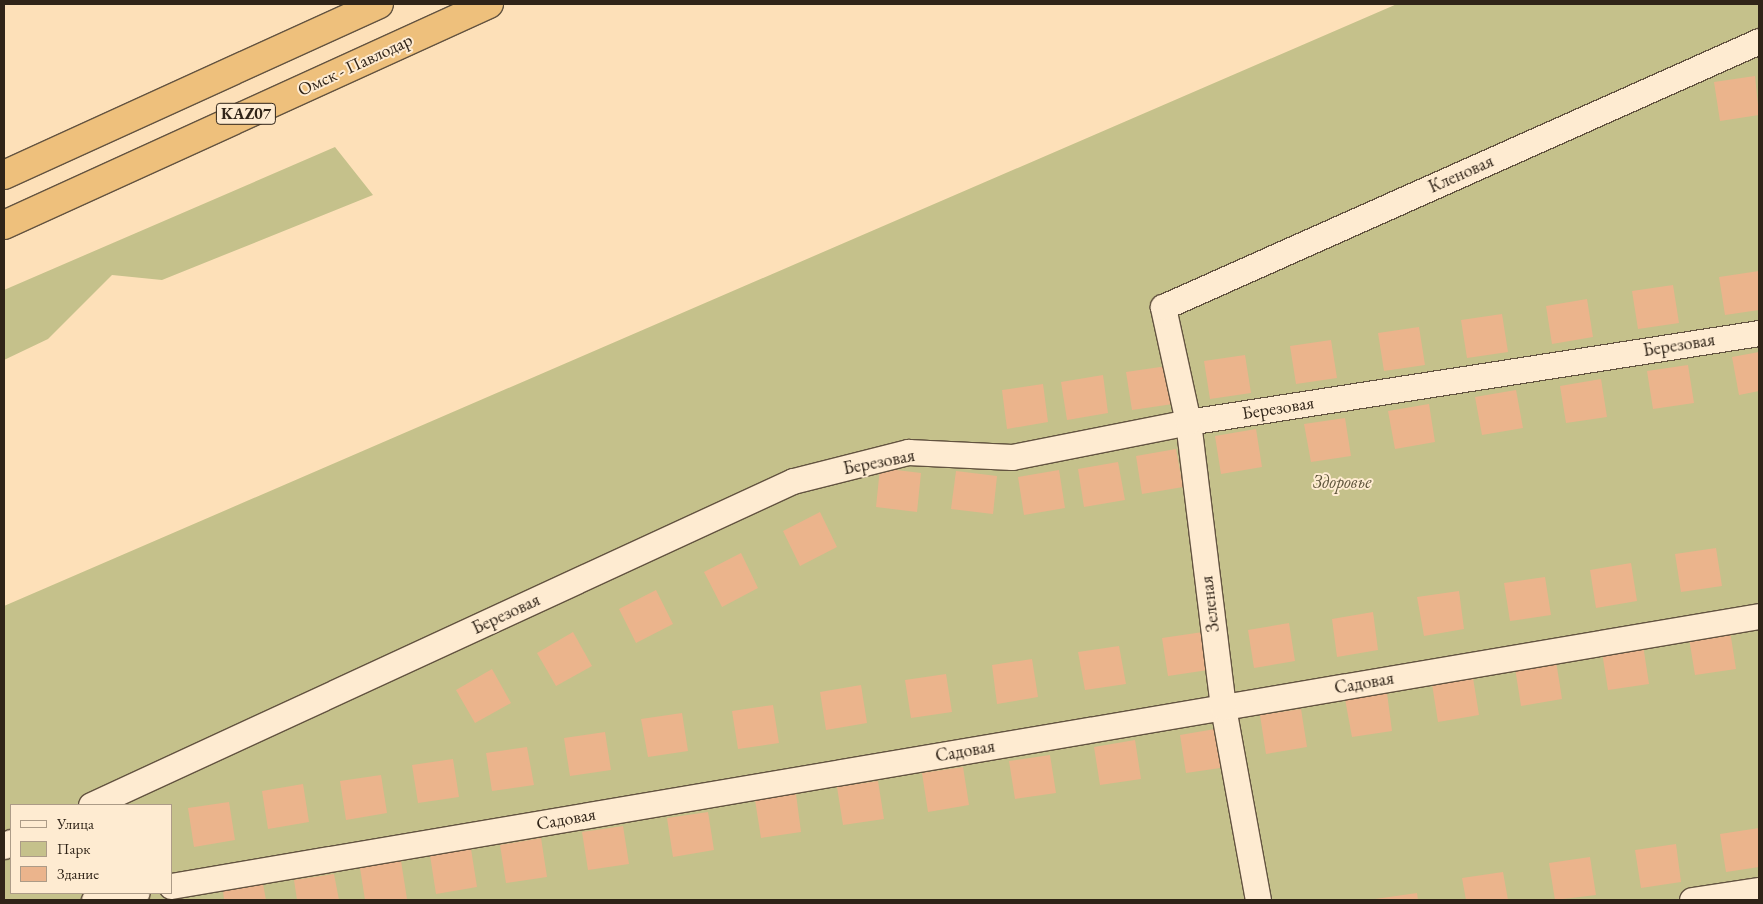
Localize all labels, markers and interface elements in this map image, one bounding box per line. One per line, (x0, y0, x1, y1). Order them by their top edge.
street label: Омск - Павлодар (294, 29, 416, 101)
road number: KAZ07 (215, 100, 277, 128)
street label: Кленовая (1425, 150, 1497, 198)
street label: Березовая (1641, 329, 1717, 361)
street label: Березовая (1240, 392, 1316, 424)
street label: Березовая (841, 444, 917, 480)
park label: Здоровье (1313, 471, 1371, 493)
street label: Зеленая (1196, 575, 1224, 633)
street label: Березовая (469, 589, 543, 639)
street label: Садовая (1333, 667, 1395, 699)
street label: Садовая (934, 735, 996, 767)
street label: Садовая (535, 803, 597, 835)
legend (10, 804, 172, 894)
text: Улица (57, 814, 94, 833)
text: Парк (57, 839, 90, 858)
text: Здание (57, 864, 99, 883)

